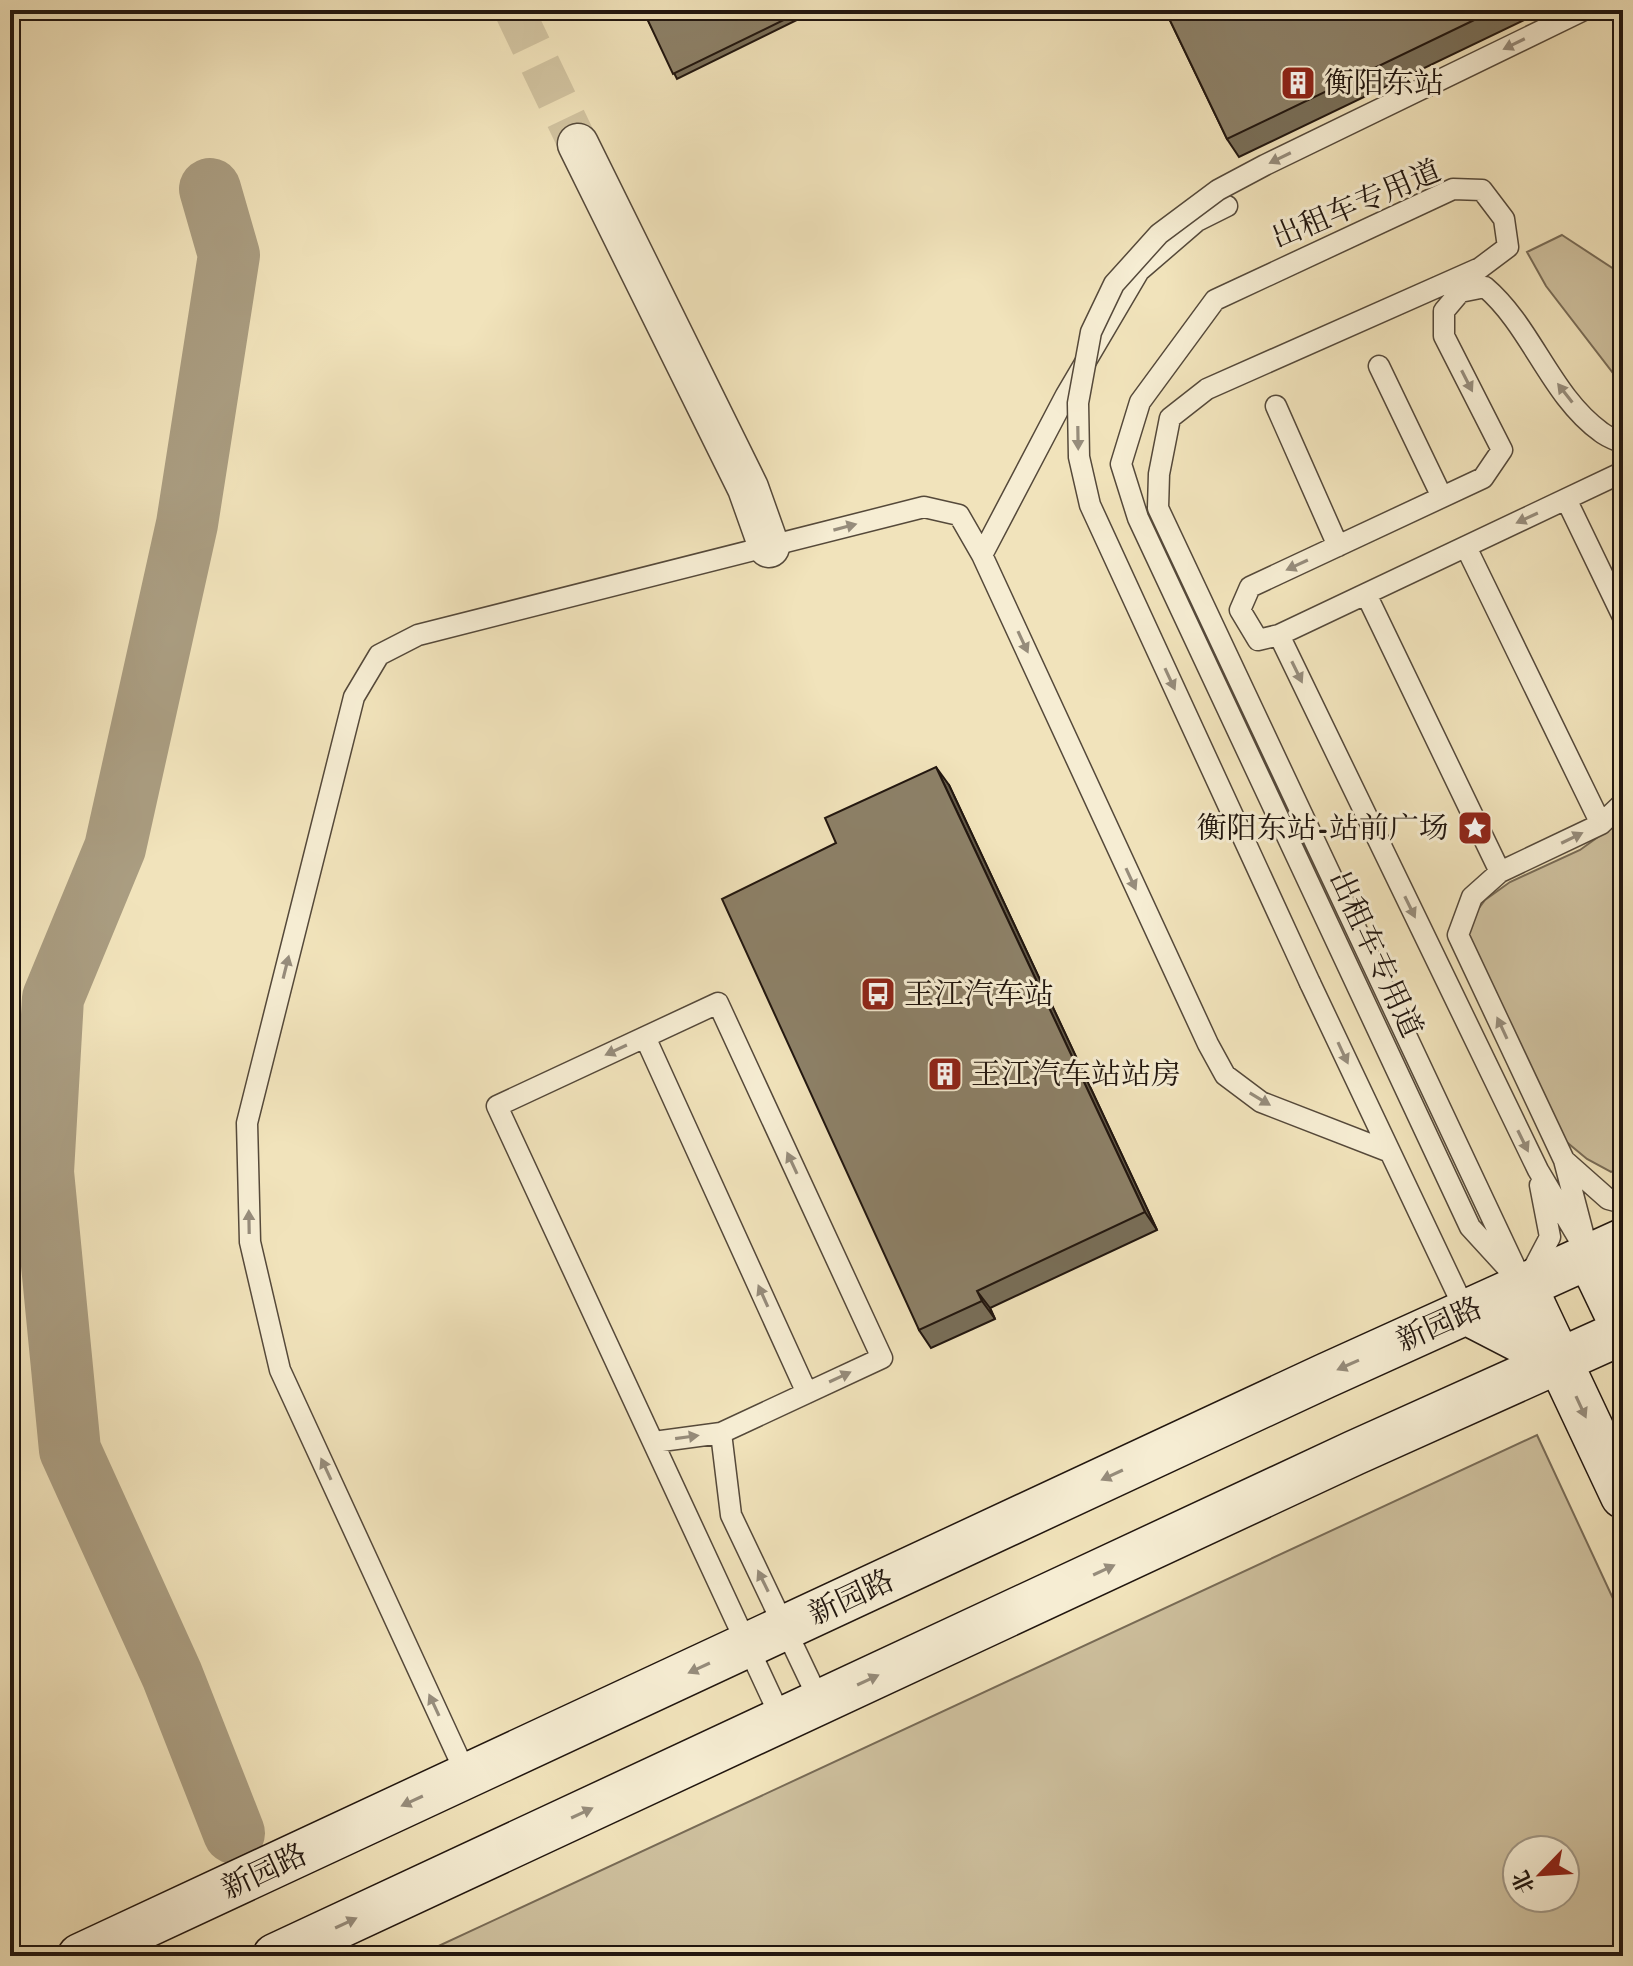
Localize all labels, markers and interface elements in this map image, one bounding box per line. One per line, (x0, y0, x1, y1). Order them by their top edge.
one-way arrow (1503, 37, 1526, 51)
building icon: 衡阳东站 (1279, 64, 1317, 102)
place label: 衡阳东站 (1324, 66, 1444, 103)
one-way arrow (1269, 151, 1292, 165)
street label: 出租车专用道 (1267, 153, 1447, 258)
one-way arrow (1461, 370, 1474, 393)
one-way arrow (1557, 383, 1573, 403)
one-way arrow (1072, 426, 1085, 451)
one-way arrow (1515, 511, 1539, 525)
one-way arrow (832, 521, 857, 533)
one-way arrow (1286, 558, 1309, 572)
one-way arrow (1016, 631, 1029, 654)
one-way arrow (1290, 661, 1304, 684)
one-way arrow (1164, 668, 1177, 691)
place icon: 衡阳东站-站前广场 (1456, 809, 1494, 847)
place label: 衡阳东站-站前广场 (1197, 811, 1449, 848)
one-way arrow (1560, 831, 1583, 845)
street label: 出租车专用道 (1320, 865, 1429, 1044)
one-way arrow (1125, 867, 1138, 890)
one-way arrow (1403, 895, 1417, 918)
one-way arrow (281, 954, 293, 979)
bus stop icon: 王江汽车站 (859, 975, 897, 1013)
place label: 王江汽车站 (904, 977, 1054, 1014)
one-way arrow (1495, 1016, 1509, 1039)
one-way arrow (1336, 1041, 1350, 1065)
one-way arrow (605, 1043, 628, 1057)
building icon: 王江汽车站站房 (926, 1055, 964, 1093)
place label: 王江汽车站站房 (971, 1057, 1181, 1094)
one-way arrow (1248, 1091, 1271, 1106)
one-way arrow (1516, 1129, 1530, 1152)
one-way arrow (785, 1151, 798, 1174)
one-way arrow (243, 1209, 256, 1234)
one-way arrow (756, 1284, 769, 1308)
street label: 新园路 (1391, 1290, 1488, 1361)
one-way arrow (1336, 1359, 1360, 1372)
one-way arrow (829, 1370, 852, 1384)
one-way arrow (1574, 1395, 1588, 1419)
one-way arrow (675, 1430, 700, 1443)
one-way arrow (319, 1457, 332, 1480)
one-way arrow (1100, 1468, 1124, 1482)
street label: 新园路 (803, 1563, 900, 1634)
one-way arrow (1092, 1563, 1115, 1577)
one-way arrow (756, 1569, 770, 1592)
one-way arrow (687, 1661, 710, 1675)
one-way arrow (856, 1673, 880, 1687)
one-way arrow (427, 1693, 441, 1717)
one-way arrow (401, 1794, 424, 1808)
one-way arrow (570, 1806, 593, 1820)
north arrow (1501, 1834, 1581, 1914)
street label: 新园路 (216, 1837, 313, 1908)
text: 北 (1507, 1866, 1541, 1898)
one-way arrow (334, 1916, 358, 1930)

